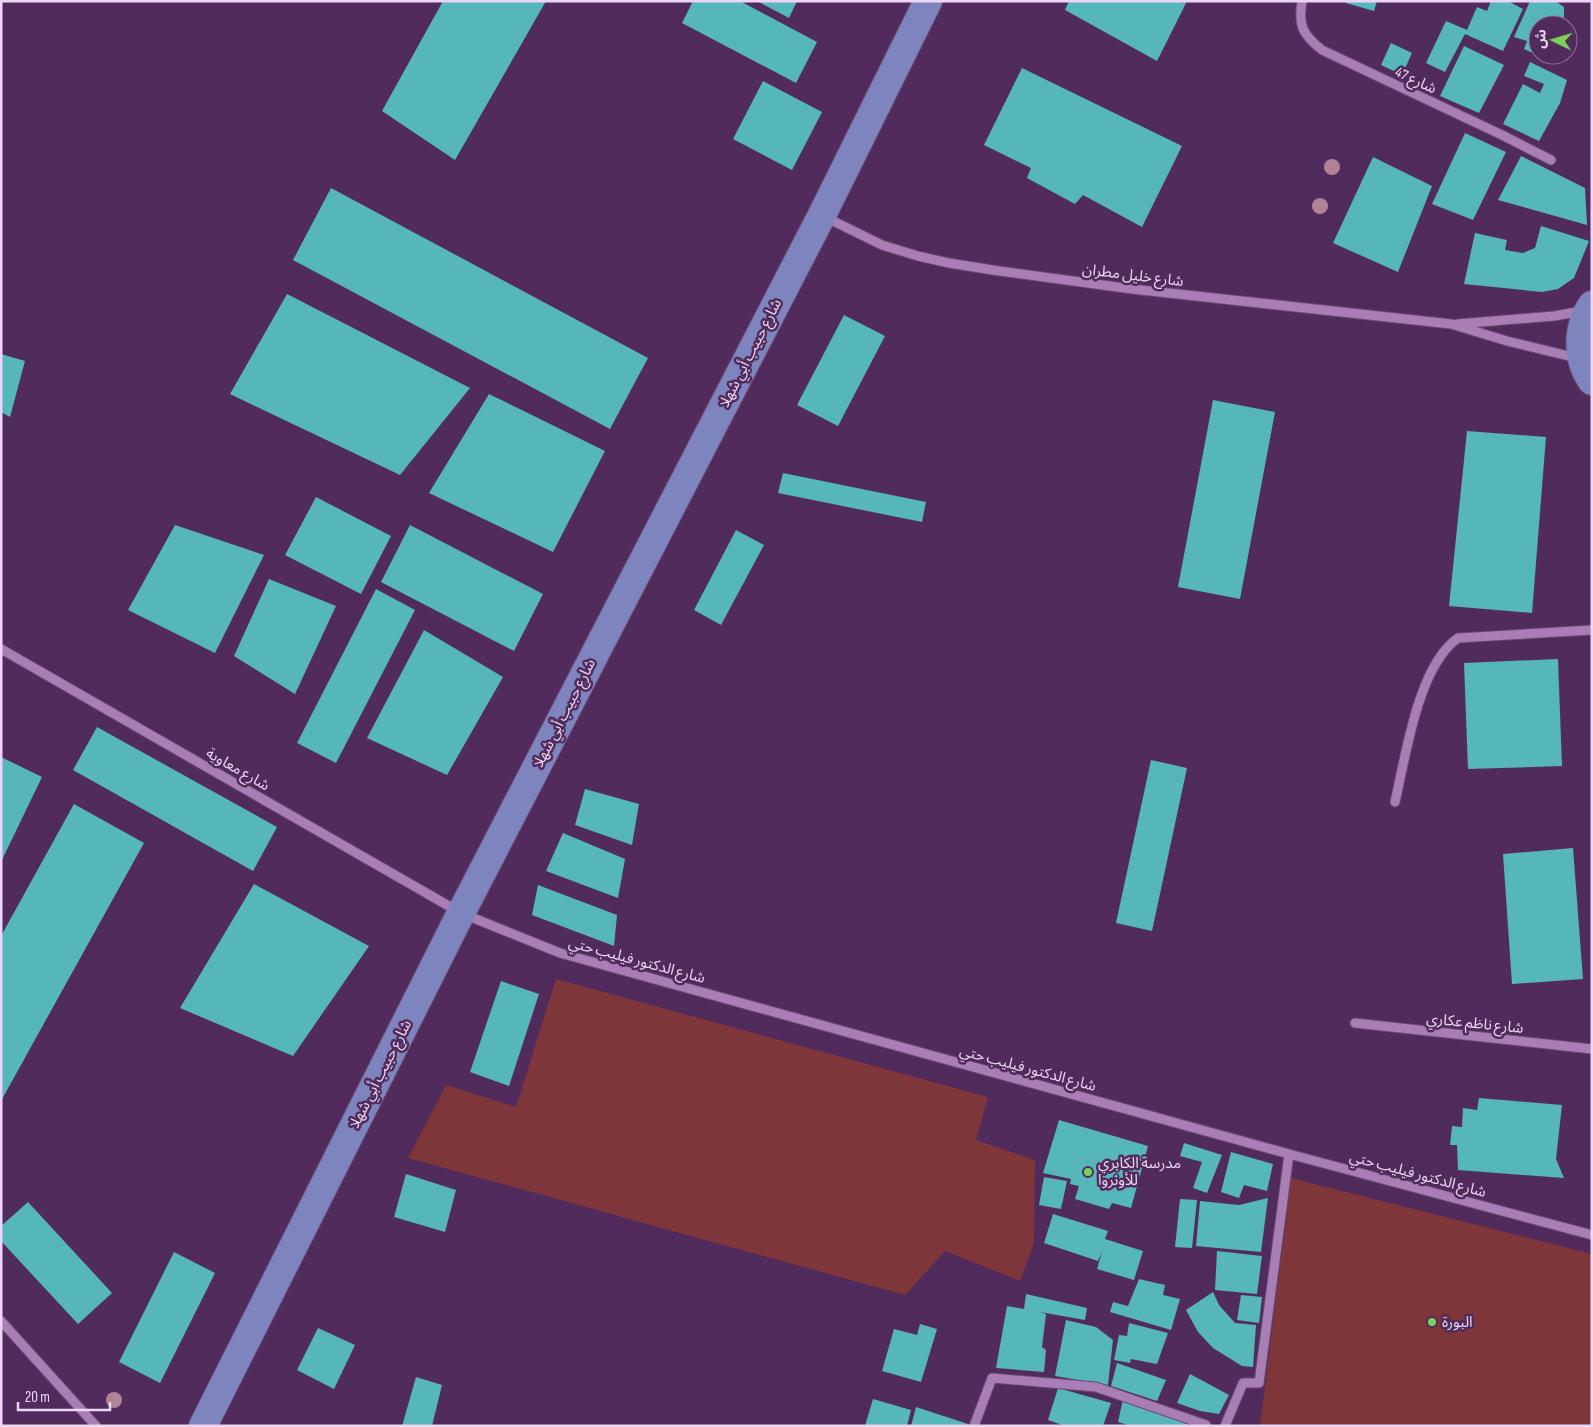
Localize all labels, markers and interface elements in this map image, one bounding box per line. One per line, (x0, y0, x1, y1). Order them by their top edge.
north arrow (1528, 15, 1578, 65)
text: ش (1531, 29, 1550, 49)
street label: شارع 47 (1391, 63, 1440, 100)
street label: شارع خليل مطران (1081, 260, 1185, 293)
street label: شارع حبيب أبي شهلا (715, 296, 788, 412)
street label: شارع حبيب أبي شهلا (529, 656, 602, 772)
street label: شارع معاوية (202, 744, 273, 797)
street label: شارع الدكتور فيليب حتي (566, 933, 707, 990)
street label: شارع ناظم عكاري (1425, 1009, 1525, 1040)
street label: شارع حبيب أبي شهلا (345, 1017, 418, 1133)
street label: شارع الدكتور فيليب حتي (957, 1041, 1098, 1098)
street label: شارع الدكتور فيليب حتي (1347, 1147, 1488, 1204)
place label: مدرسة الكابري للأونروا (1098, 1154, 1181, 1190)
marker: مدرسة الكابري للأونروا (1082, 1166, 1094, 1178)
place label: البورة (1442, 1313, 1473, 1332)
marker: البورة (1426, 1316, 1438, 1328)
scale bar (18, 1380, 110, 1412)
text: 20 m (25, 1388, 50, 1407)

